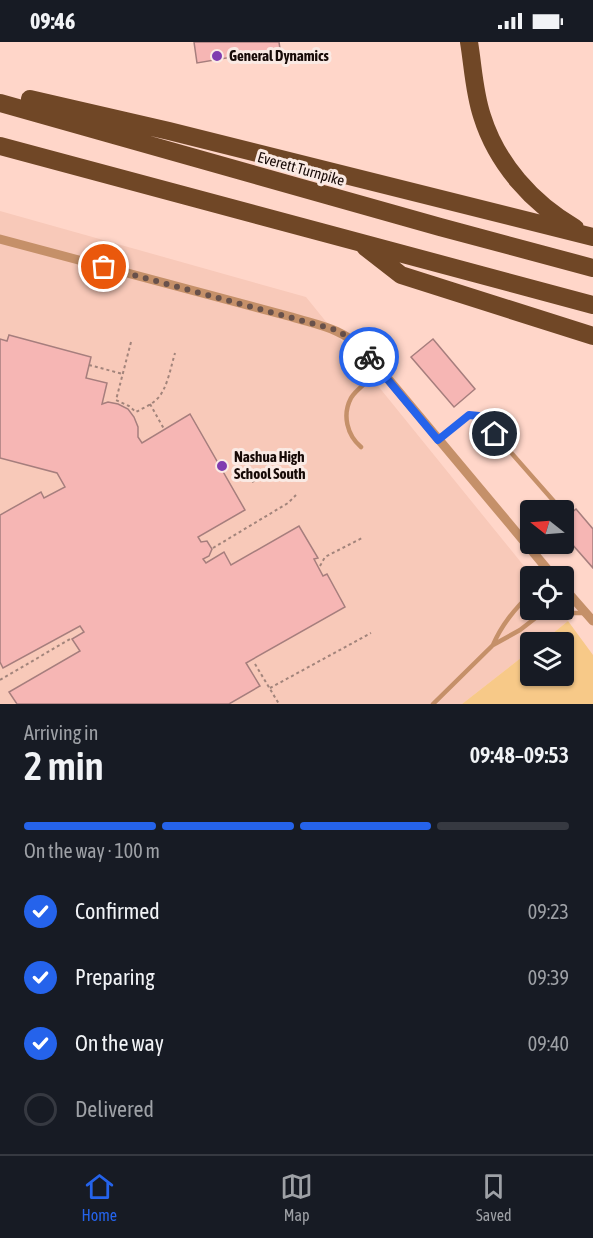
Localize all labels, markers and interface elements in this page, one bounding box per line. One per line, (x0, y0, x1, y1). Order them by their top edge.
text: 09:46 (30, 8, 75, 34)
place label: General Dynamics (229, 47, 330, 64)
marker: General Dynamics (210, 49, 224, 63)
street label: Everett Turnpike (256, 148, 347, 189)
pin (78, 241, 129, 292)
icon: bag (87, 250, 120, 283)
courier (339, 327, 399, 387)
icon: bike (353, 341, 386, 374)
pin (469, 408, 520, 459)
icon: home (478, 417, 511, 450)
place label: Nashua High School South (234, 448, 305, 482)
marker: Nashua High School South (215, 459, 229, 473)
north arrow (520, 500, 574, 554)
map controls (520, 500, 574, 686)
button: locate (520, 566, 574, 620)
button: layers (520, 632, 574, 686)
text: Arriving in (24, 721, 98, 744)
text: 09:48–09:53 (470, 742, 569, 768)
text: 2 min (24, 744, 104, 788)
text: On the way · 100 m (24, 839, 160, 862)
icon: check (24, 895, 57, 928)
text: Confirmed (75, 898, 160, 924)
text: 09:23 (528, 900, 569, 923)
icon: check (24, 961, 57, 994)
text: Preparing (75, 964, 155, 990)
text: 09:39 (528, 966, 569, 989)
icon: check (24, 1027, 57, 1060)
text: On the way (75, 1030, 164, 1056)
text: 09:40 (528, 1032, 569, 1055)
text: Delivered (75, 1096, 154, 1122)
tab: Home (82, 1170, 117, 1224)
tab: Map (280, 1170, 313, 1224)
tab: Saved (476, 1170, 511, 1224)

